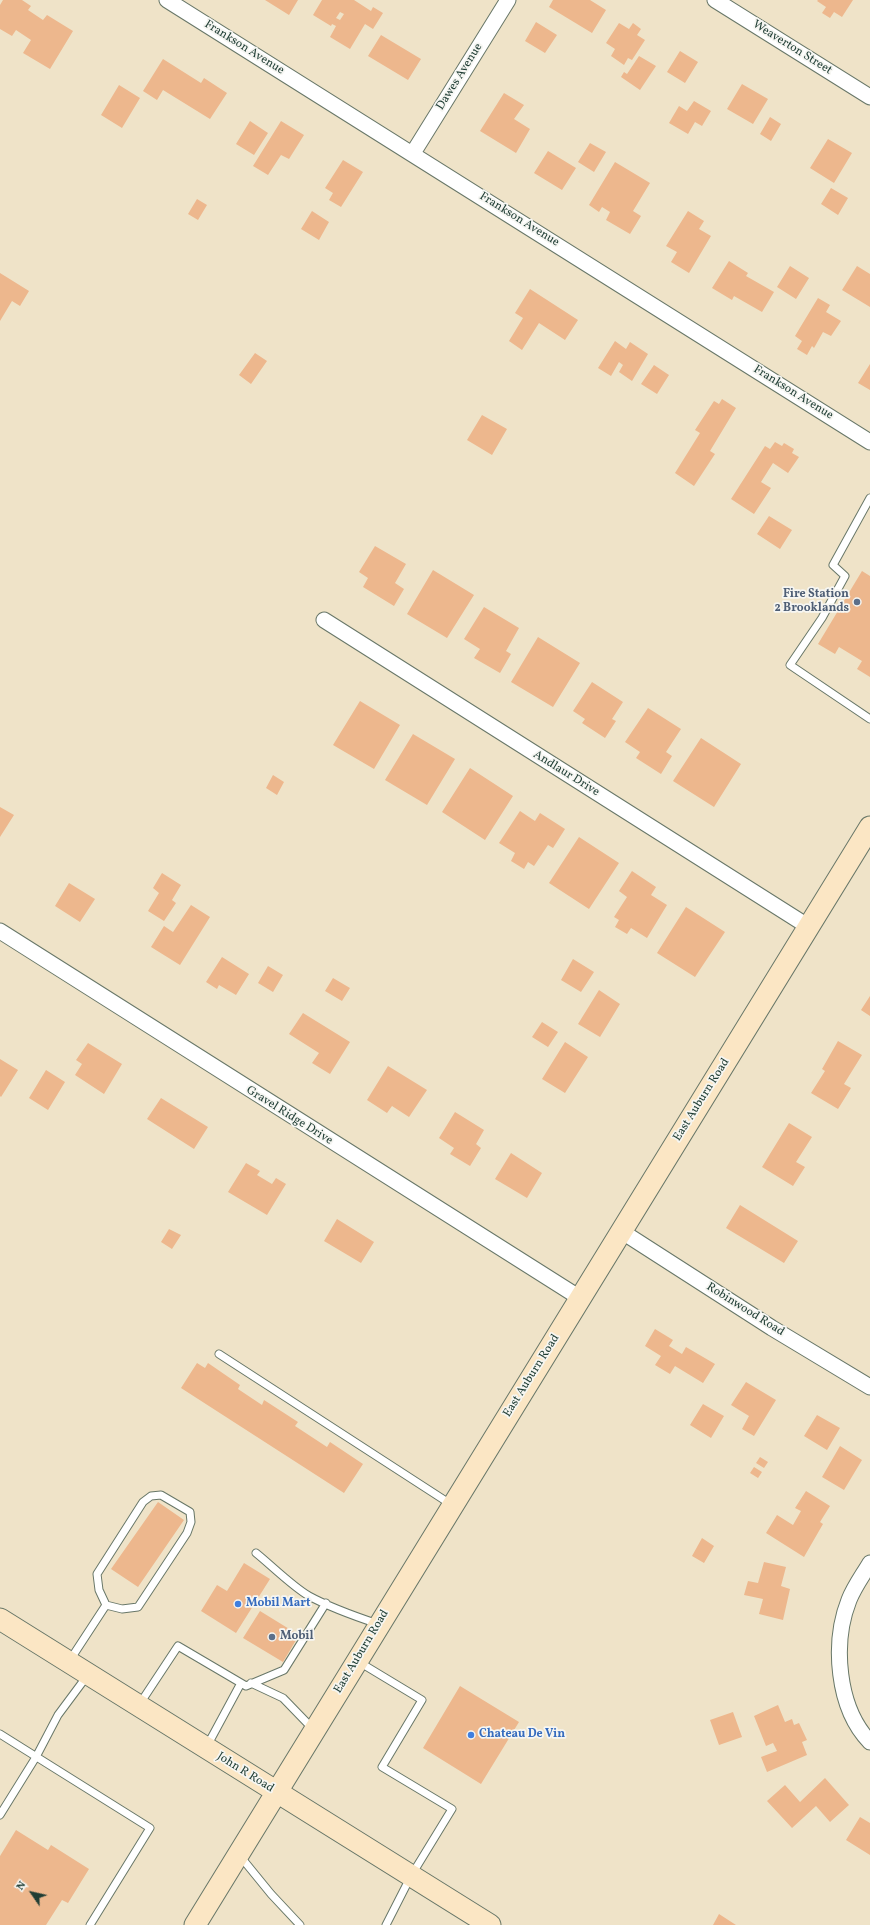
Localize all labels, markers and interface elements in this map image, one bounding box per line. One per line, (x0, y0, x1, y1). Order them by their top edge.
street label: Frankson Avenue (201, 18, 287, 78)
street label: Weaverton Street (750, 18, 834, 78)
street label: Dawes Avenue (434, 41, 486, 113)
street label: Frankson Avenue (476, 190, 562, 250)
street label: Frankson Avenue (750, 363, 836, 423)
place label: Fire Station 2 Brooklands (774, 588, 849, 616)
marker: Fire Station 2 Brooklands (852, 597, 862, 607)
street label: Andlaur Drive (530, 748, 602, 800)
street label: East Auburn Road (671, 1056, 733, 1144)
street label: Gravel Ridge Drive (243, 1084, 335, 1148)
street label: Robinwood Road (703, 1280, 787, 1340)
street label: East Auburn Road (501, 1332, 563, 1420)
place label: Mobil Mart (246, 1597, 310, 1611)
marker: Mobil Mart (233, 1599, 243, 1609)
street label: East Auburn Road (331, 1608, 393, 1696)
place label: Mobil (280, 1630, 314, 1644)
marker: Mobil (267, 1632, 277, 1642)
place label: Chateau De Vin (479, 1728, 565, 1742)
marker: Chateau De Vin (466, 1730, 476, 1740)
street label: John R Road (214, 1750, 276, 1796)
north arrow (12, 1873, 52, 1913)
text: N (13, 1879, 30, 1894)

